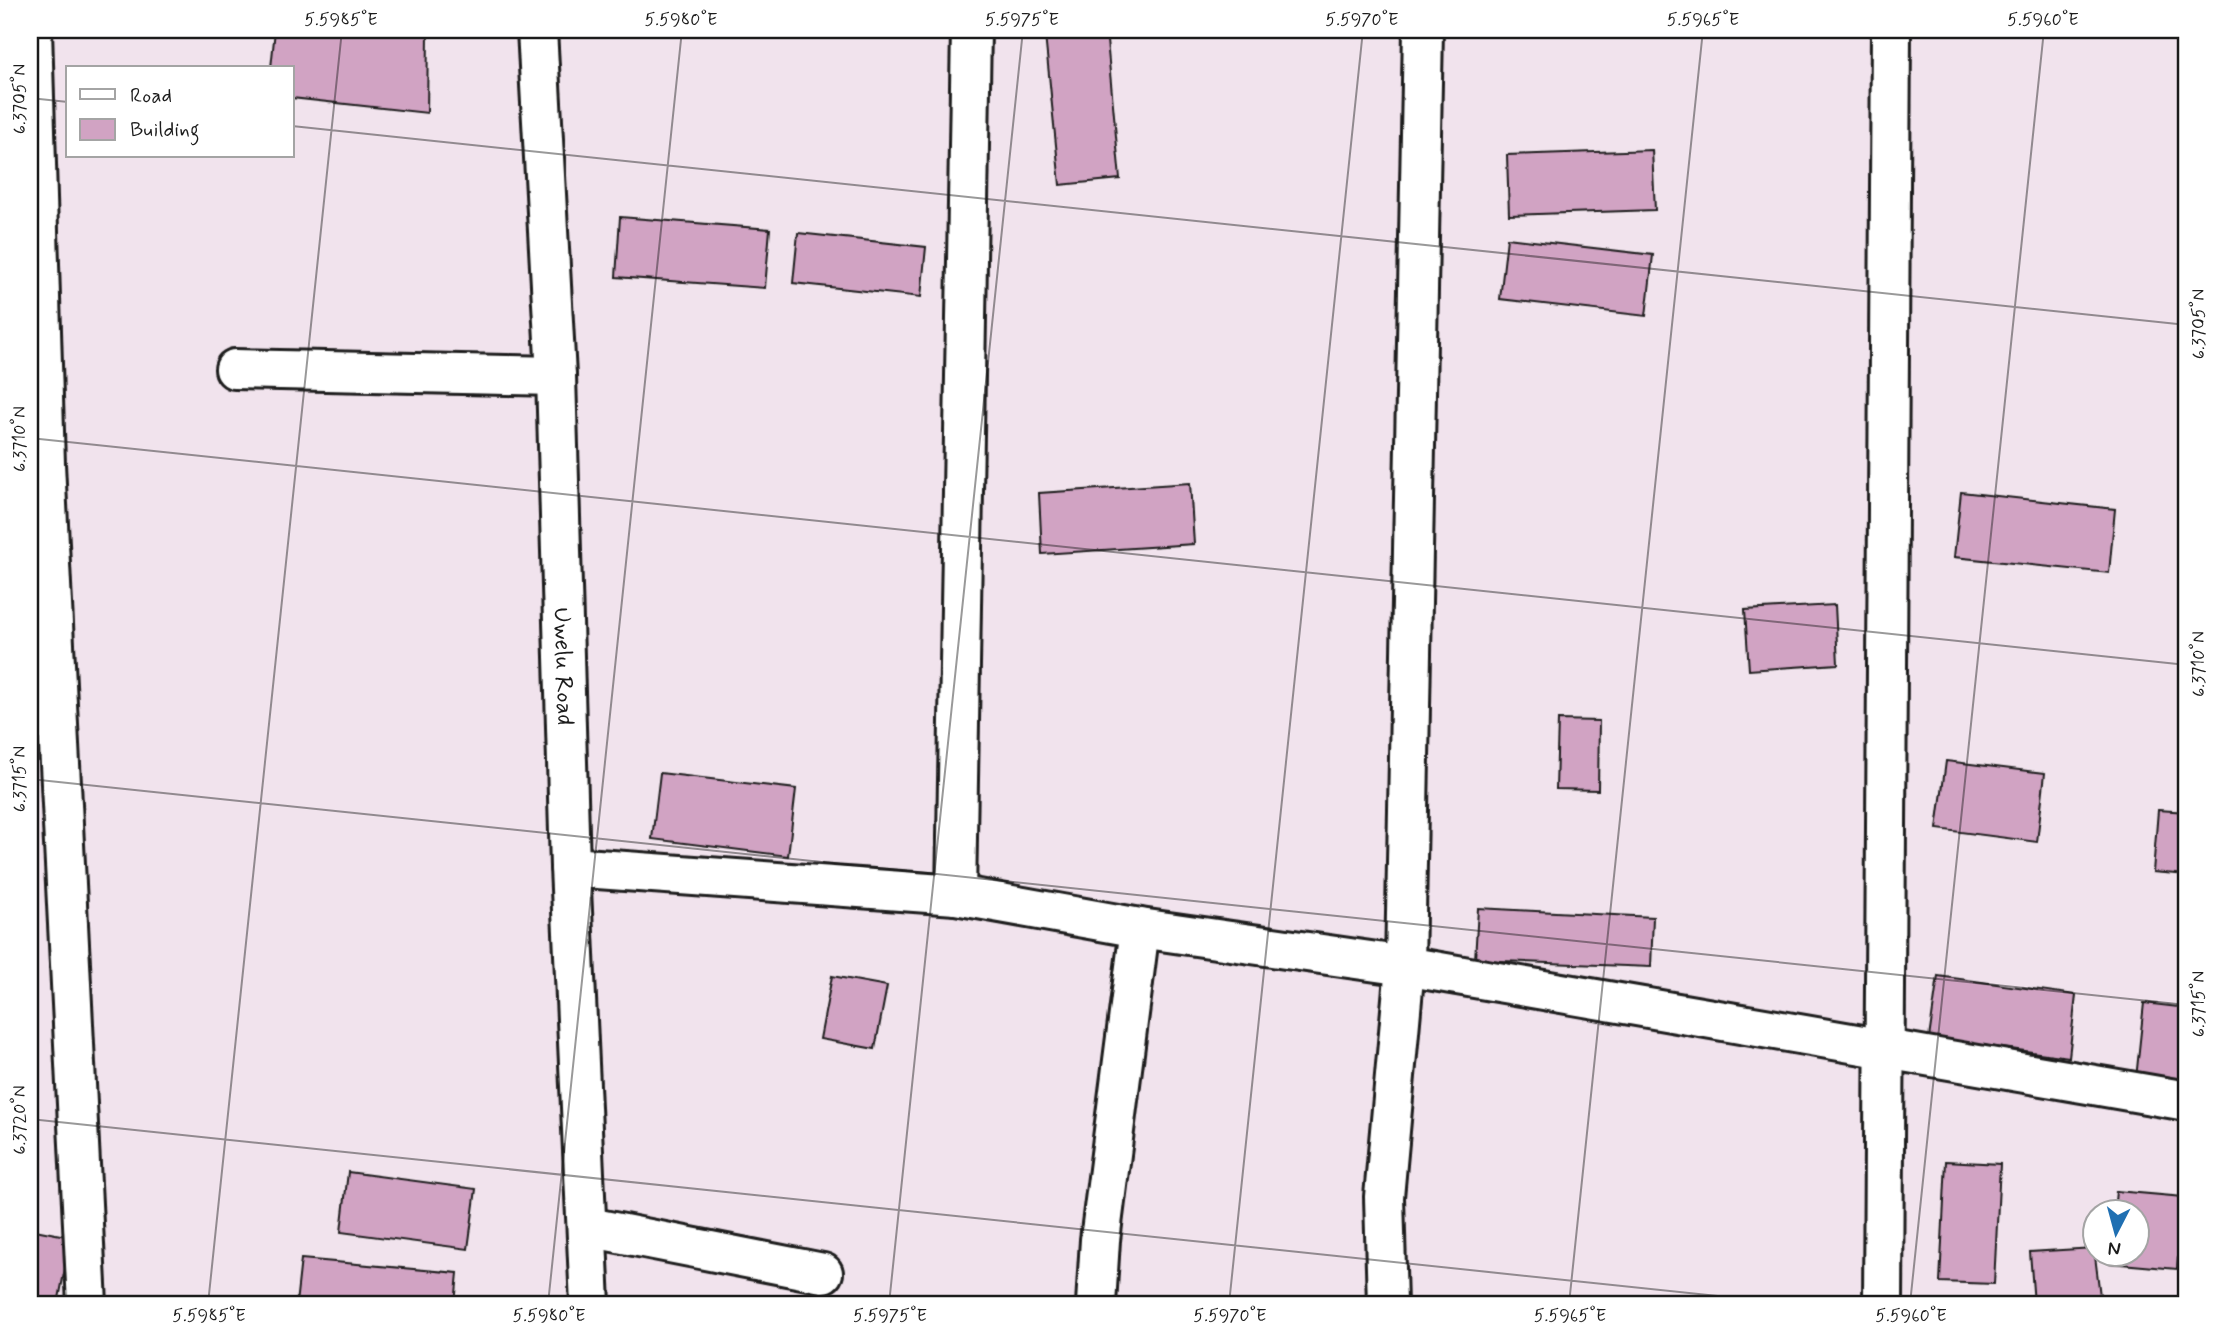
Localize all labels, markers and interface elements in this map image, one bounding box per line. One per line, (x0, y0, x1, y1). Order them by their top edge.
text: 5.5985°E (304, 8, 378, 32)
text: 5.5980°E (645, 8, 717, 32)
text: 5.5975°E (985, 8, 1059, 32)
text: 5.5970°E (1325, 8, 1399, 32)
text: 5.5965°E (1667, 8, 1739, 32)
text: 5.5960°E (2007, 8, 2079, 32)
text: 6.3705°N (8, 64, 32, 134)
legend (66, 66, 294, 158)
text: Road (130, 82, 172, 110)
text: Building (130, 116, 200, 146)
text: 6.3705°N (2187, 289, 2211, 359)
text: 6.3710°N (8, 406, 32, 472)
street label: Uwelu Road (546, 607, 580, 726)
text: 6.3710°N (2187, 631, 2211, 697)
text: 6.3715°N (8, 746, 32, 812)
text: 6.3715°N (2187, 971, 2211, 1037)
text: 6.3720°N (8, 1085, 32, 1155)
north arrow (2080, 1198, 2150, 1268)
text: N (2107, 1235, 2122, 1262)
text: 5.5985°E (172, 1304, 246, 1328)
text: 5.5980°E (513, 1304, 585, 1328)
text: 5.5975°E (853, 1304, 927, 1328)
text: 5.5970°E (1193, 1304, 1267, 1328)
text: 5.5965°E (1534, 1304, 1606, 1328)
text: 5.5960°E (1875, 1304, 1947, 1328)

